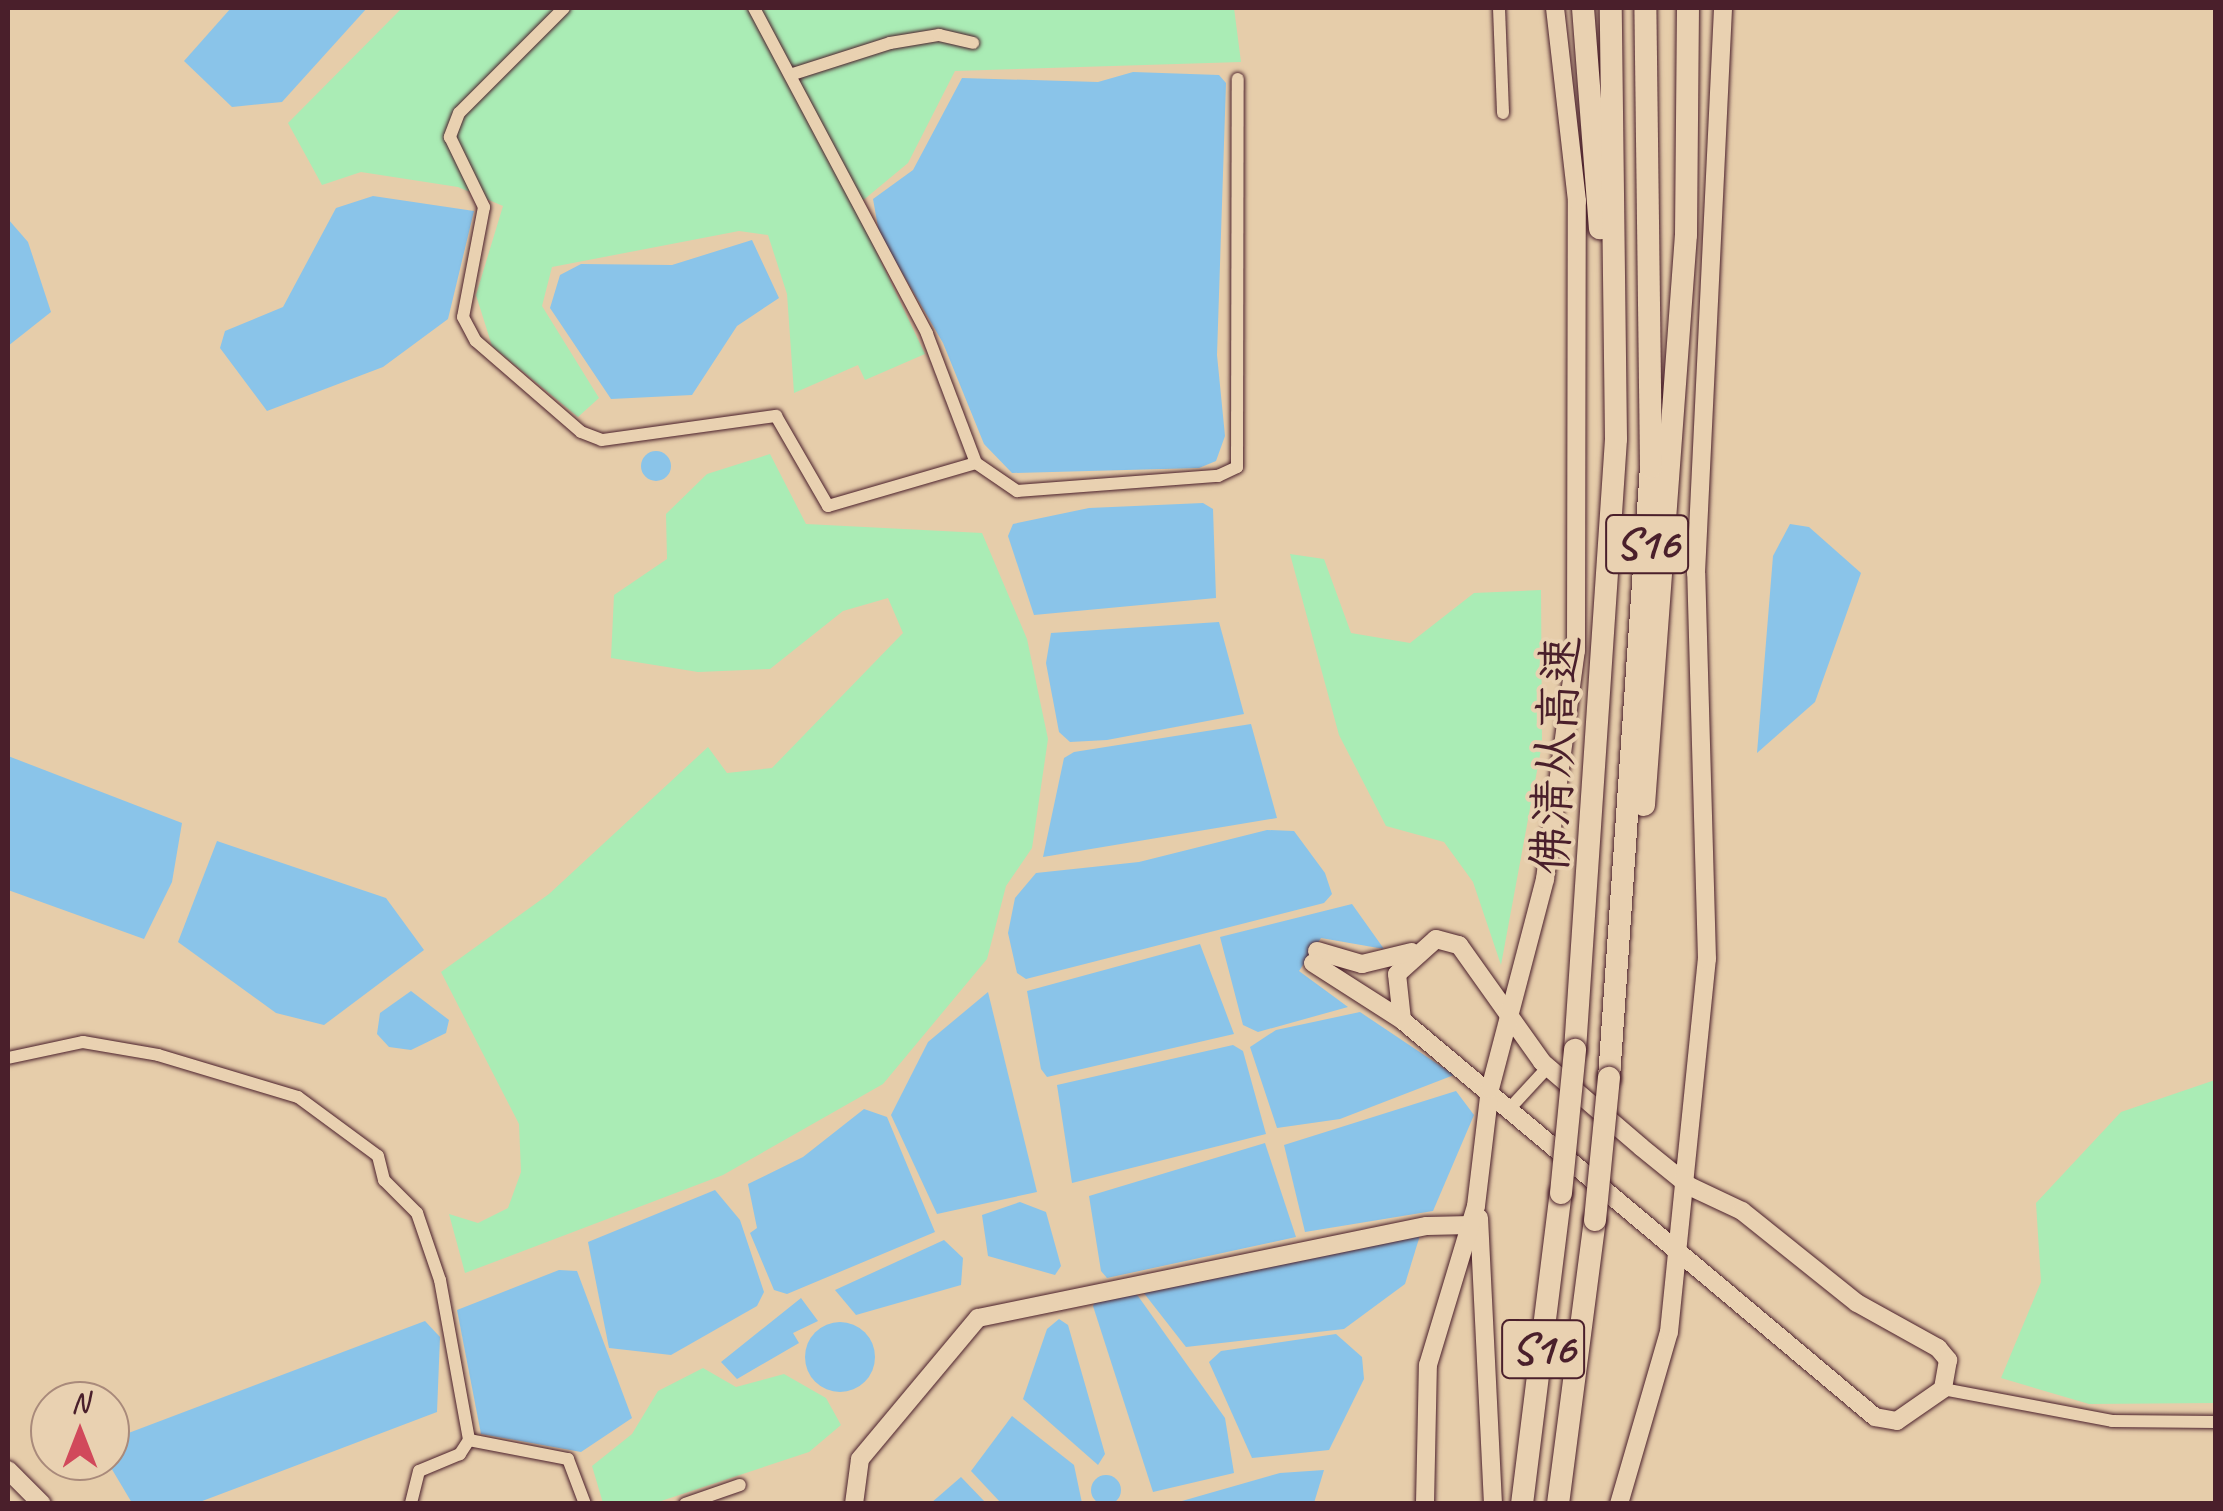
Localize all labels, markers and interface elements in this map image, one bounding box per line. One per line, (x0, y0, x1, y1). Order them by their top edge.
road number: S16 (1604, 504, 1690, 584)
street label: 佛清从高速 (1521, 634, 1591, 876)
road number: S16 (1500, 1309, 1586, 1389)
north arrow (30, 1381, 130, 1481)
text: N (71, 1385, 89, 1420)

